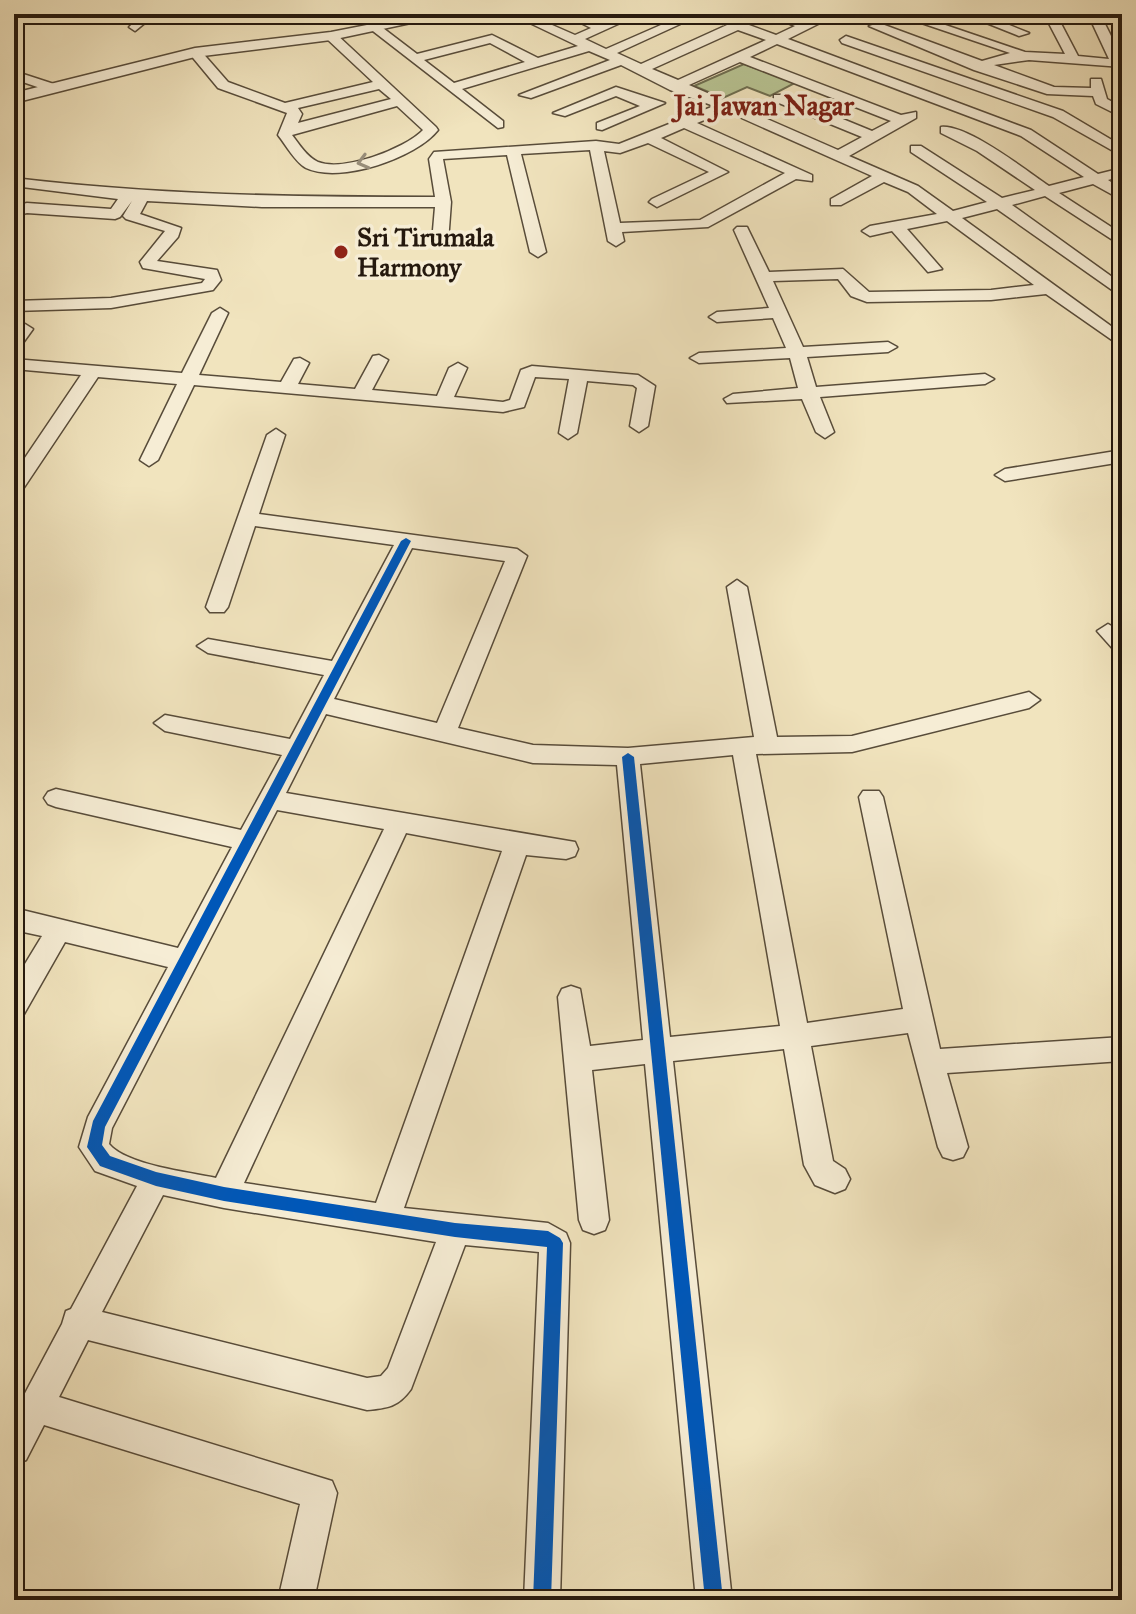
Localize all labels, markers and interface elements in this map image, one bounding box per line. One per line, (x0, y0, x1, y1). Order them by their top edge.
district label: Jai Jawan Nagar (670, 88, 855, 123)
one-way arrow (357, 153, 371, 170)
place label: Sri Tirumala Harmony (357, 221, 495, 283)
marker: Sri Tirumala Harmony (332, 243, 350, 261)

